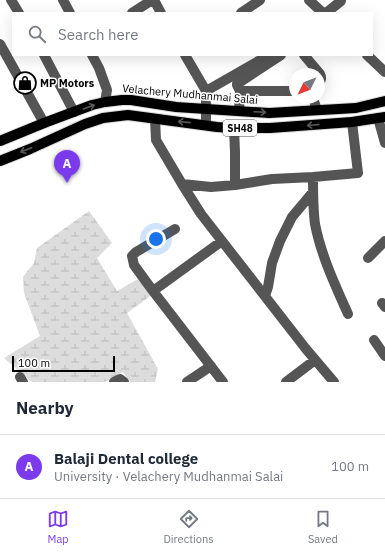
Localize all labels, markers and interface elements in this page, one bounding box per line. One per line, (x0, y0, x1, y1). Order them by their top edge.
search box (12, 12, 373, 56)
icon: search (26, 23, 48, 45)
text: Search here (58, 25, 138, 44)
north arrow (289, 68, 325, 104)
shop icon: MP Motors (12, 70, 38, 96)
place label: MP Motors (40, 76, 95, 90)
street label: Velachery Mudhanmai Salai (122, 81, 258, 107)
one-way arrow (82, 102, 94, 110)
one-way arrow (253, 108, 266, 116)
one-way arrow (178, 118, 191, 126)
road number: SH48 (223, 120, 257, 136)
one-way arrow (307, 122, 320, 129)
one-way arrow (21, 147, 33, 155)
pin: A (54, 150, 80, 183)
your location (146, 229, 166, 249)
scale bar (12, 354, 115, 373)
text: 100 m (18, 356, 50, 370)
text: Nearby (16, 397, 74, 419)
text: Balaji Dental college (54, 449, 198, 468)
text: A (25, 458, 33, 475)
text: 100 m (331, 458, 369, 475)
text: University · Velachery Mudhanmai Salai (54, 468, 283, 485)
tab: Map (47, 508, 69, 546)
tab: Directions (163, 508, 214, 546)
tab: Saved (308, 508, 338, 546)

